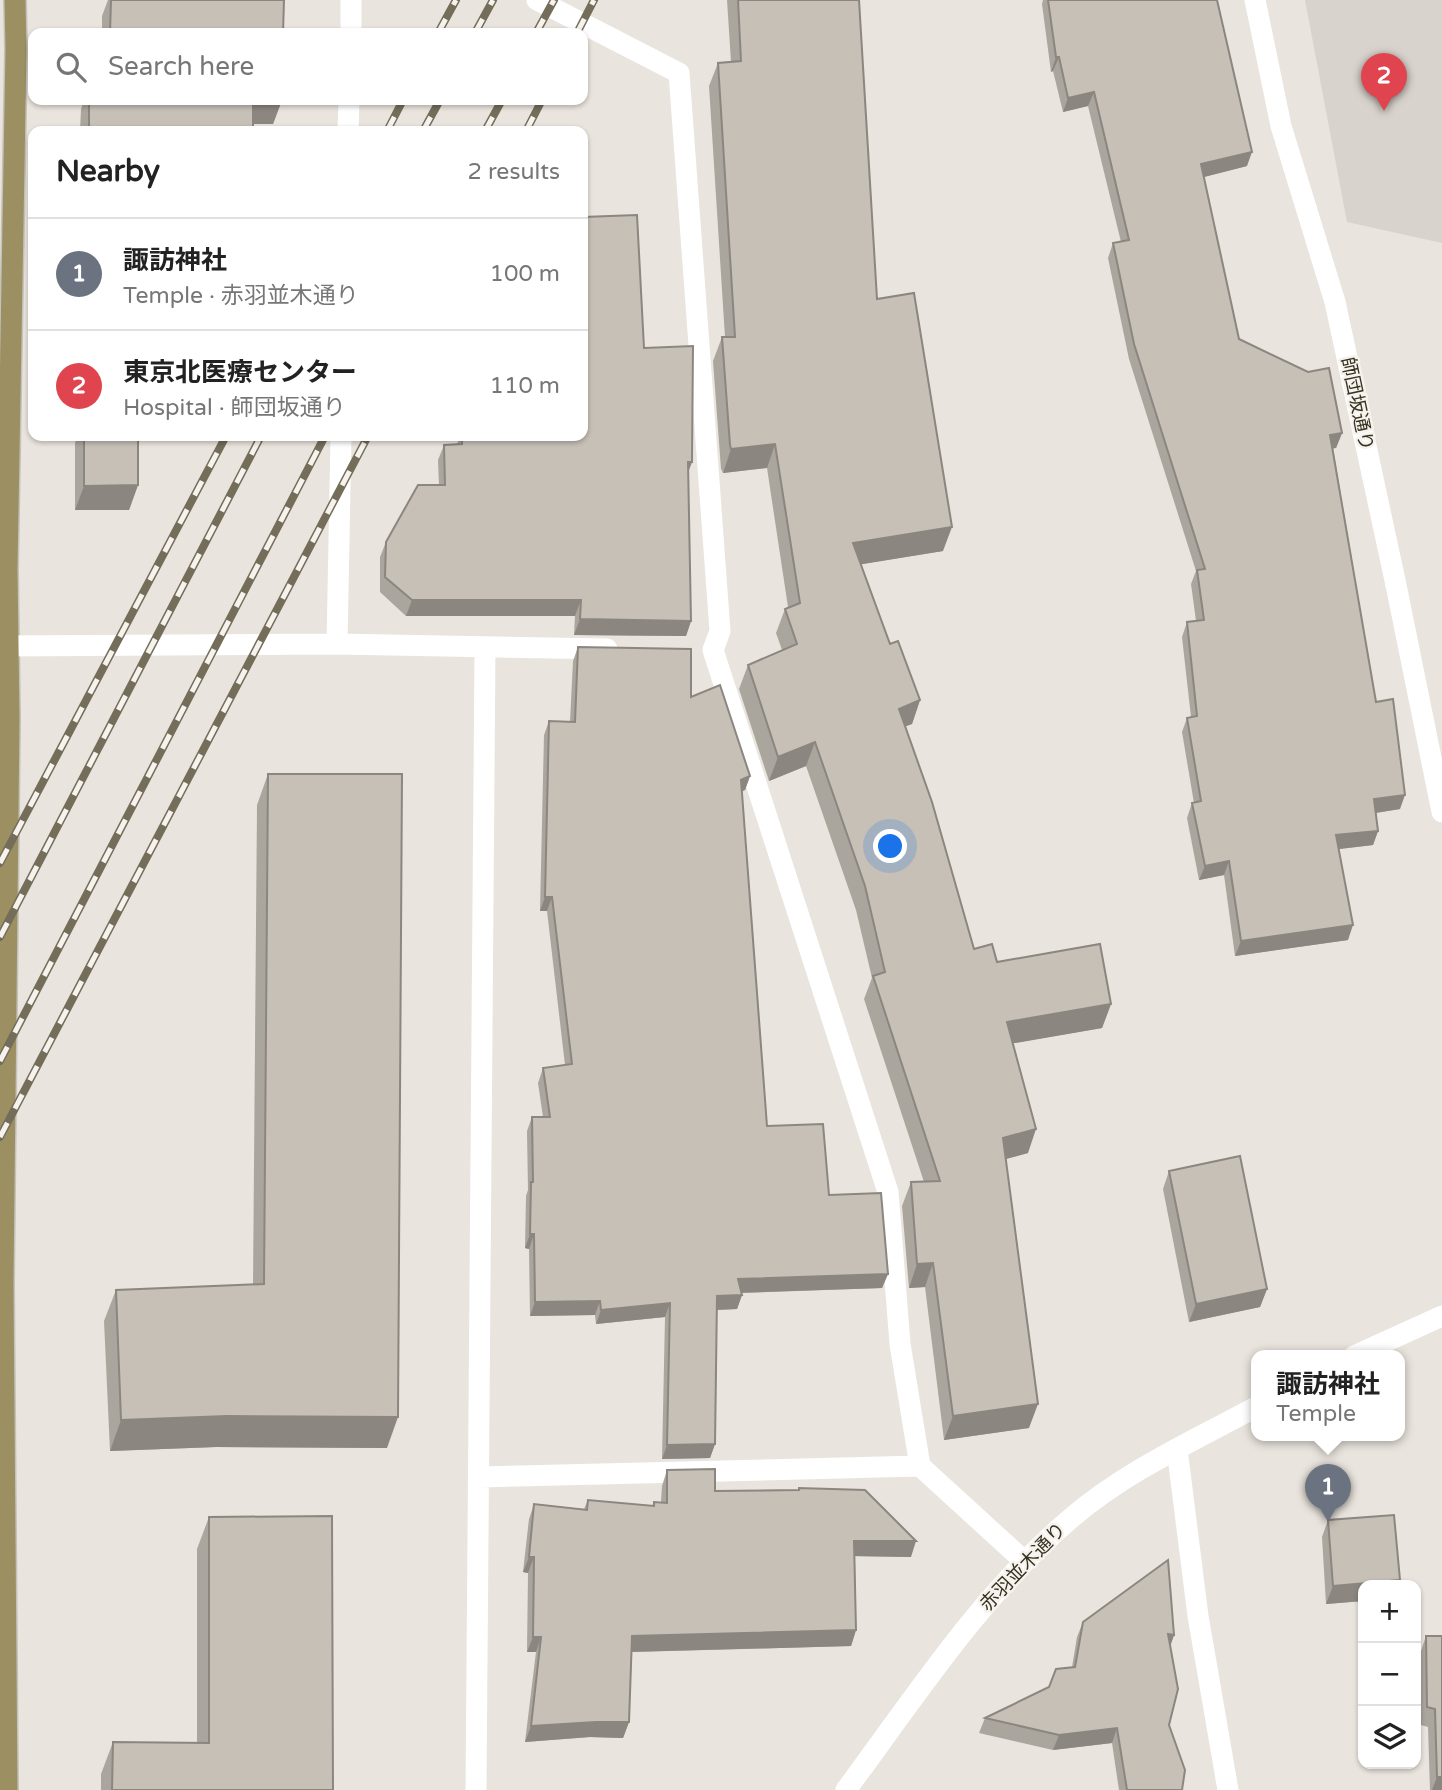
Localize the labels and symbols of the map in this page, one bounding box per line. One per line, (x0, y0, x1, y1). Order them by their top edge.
pin: 2 (1361, 53, 1407, 111)
street label: 師団坂通り (1336, 355, 1378, 453)
your location (873, 829, 907, 863)
pin: 1 (1305, 1464, 1351, 1522)
street label: 赤羽並木通り (975, 1518, 1071, 1616)

